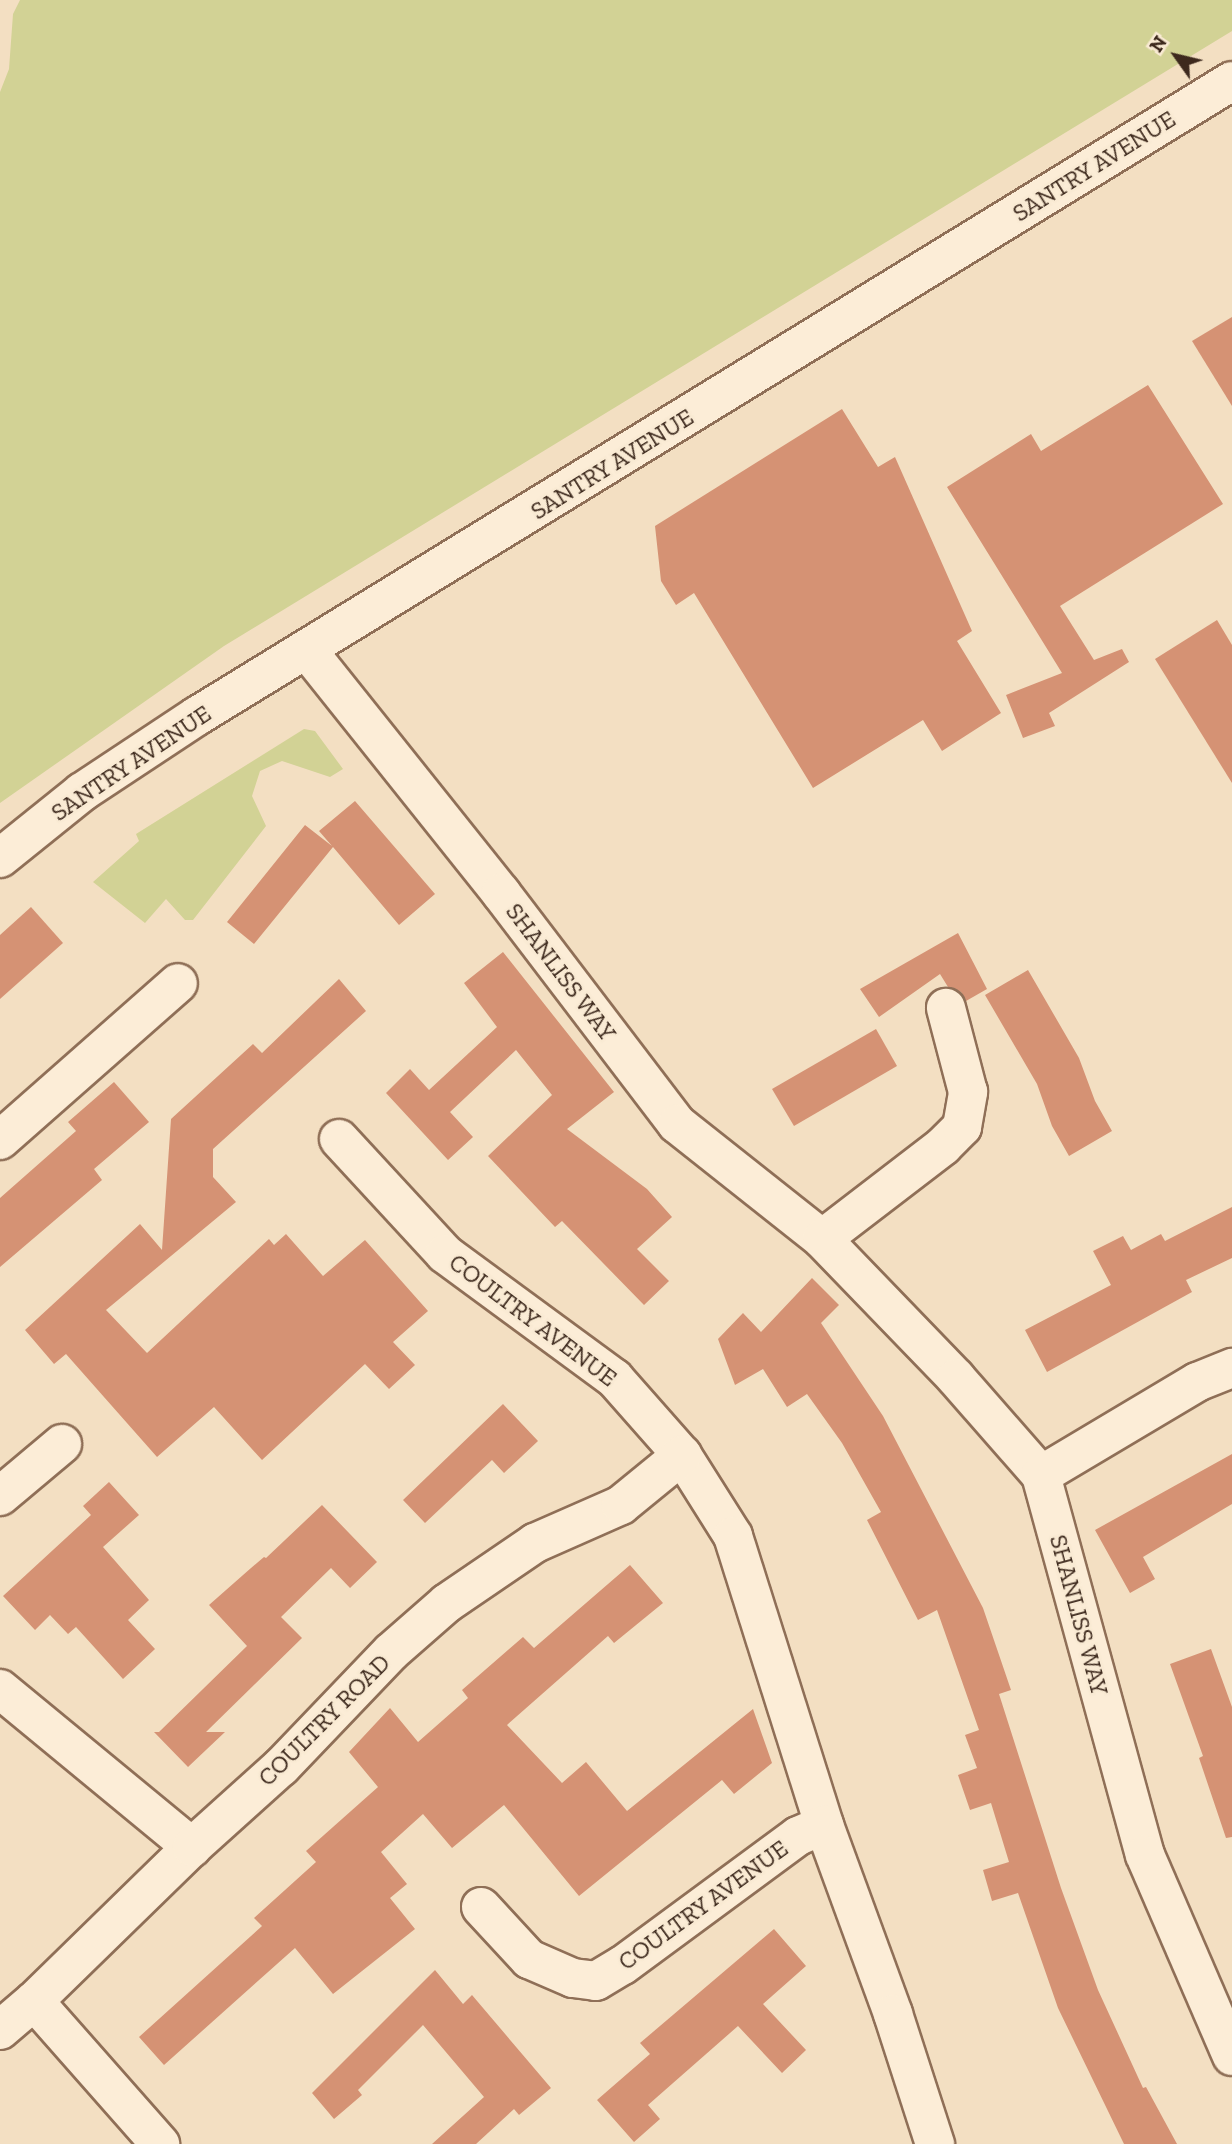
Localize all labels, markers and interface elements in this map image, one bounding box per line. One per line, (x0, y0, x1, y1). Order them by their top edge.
north arrow (1141, 21, 1211, 91)
text: N (1145, 32, 1172, 56)
street label: SANTRY AVENUE (1007, 104, 1181, 228)
street label: SANTRY AVENUE (525, 402, 699, 526)
street label: SANTRY AVENUE (45, 699, 217, 827)
street label: SHANLISS WAY (500, 897, 622, 1047)
street label: COULTRY AVENUE (443, 1247, 623, 1393)
street label: SHANLISS WAY (1044, 1531, 1114, 1699)
street label: COULTRY ROAD (252, 1648, 396, 1792)
street label: COULTRY AVENUE (612, 1833, 794, 1977)

